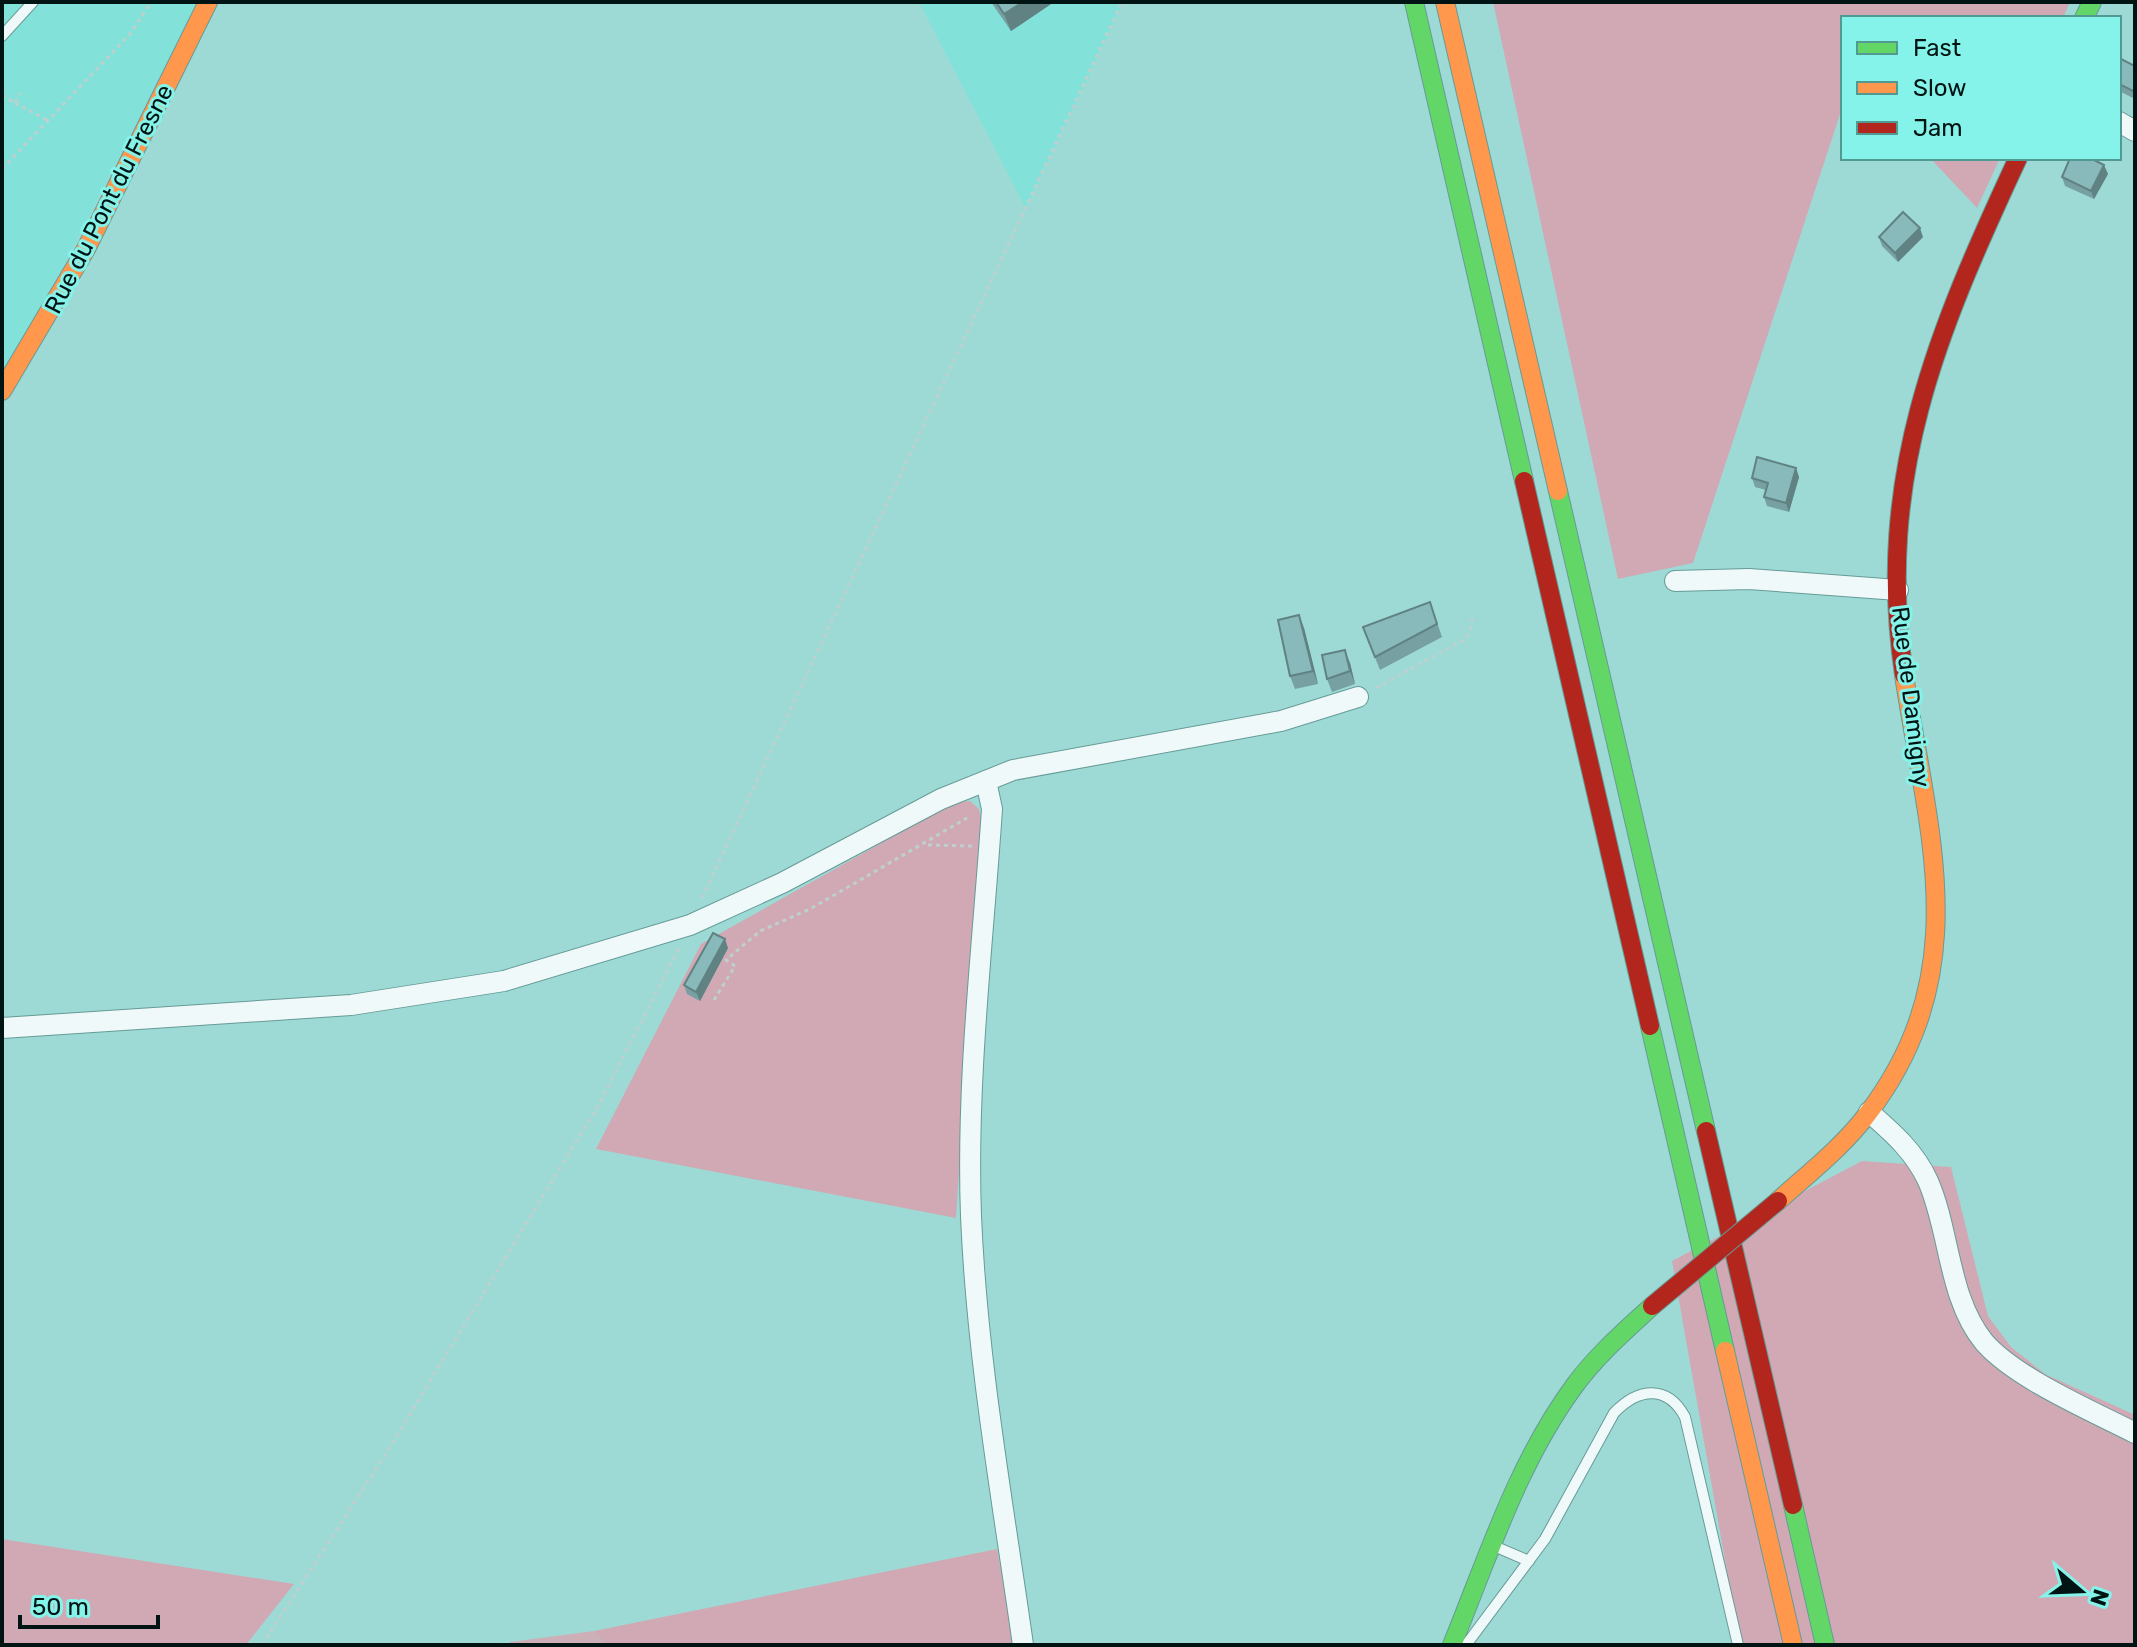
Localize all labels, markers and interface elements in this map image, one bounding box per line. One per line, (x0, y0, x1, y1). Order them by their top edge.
legend (1841, 16, 2121, 160)
text: Fast (1913, 34, 1961, 62)
text: Slow (1913, 74, 1966, 102)
street label: Rue du Pont du Fresne (39, 80, 179, 318)
text: Jam (1913, 114, 1963, 142)
street label: Rue de Damigny (1886, 605, 1936, 789)
north arrow (2041, 1551, 2121, 1631)
scale bar (20, 1579, 158, 1629)
text: N (2084, 1585, 2115, 1609)
text: 50 m (32, 1593, 89, 1621)

